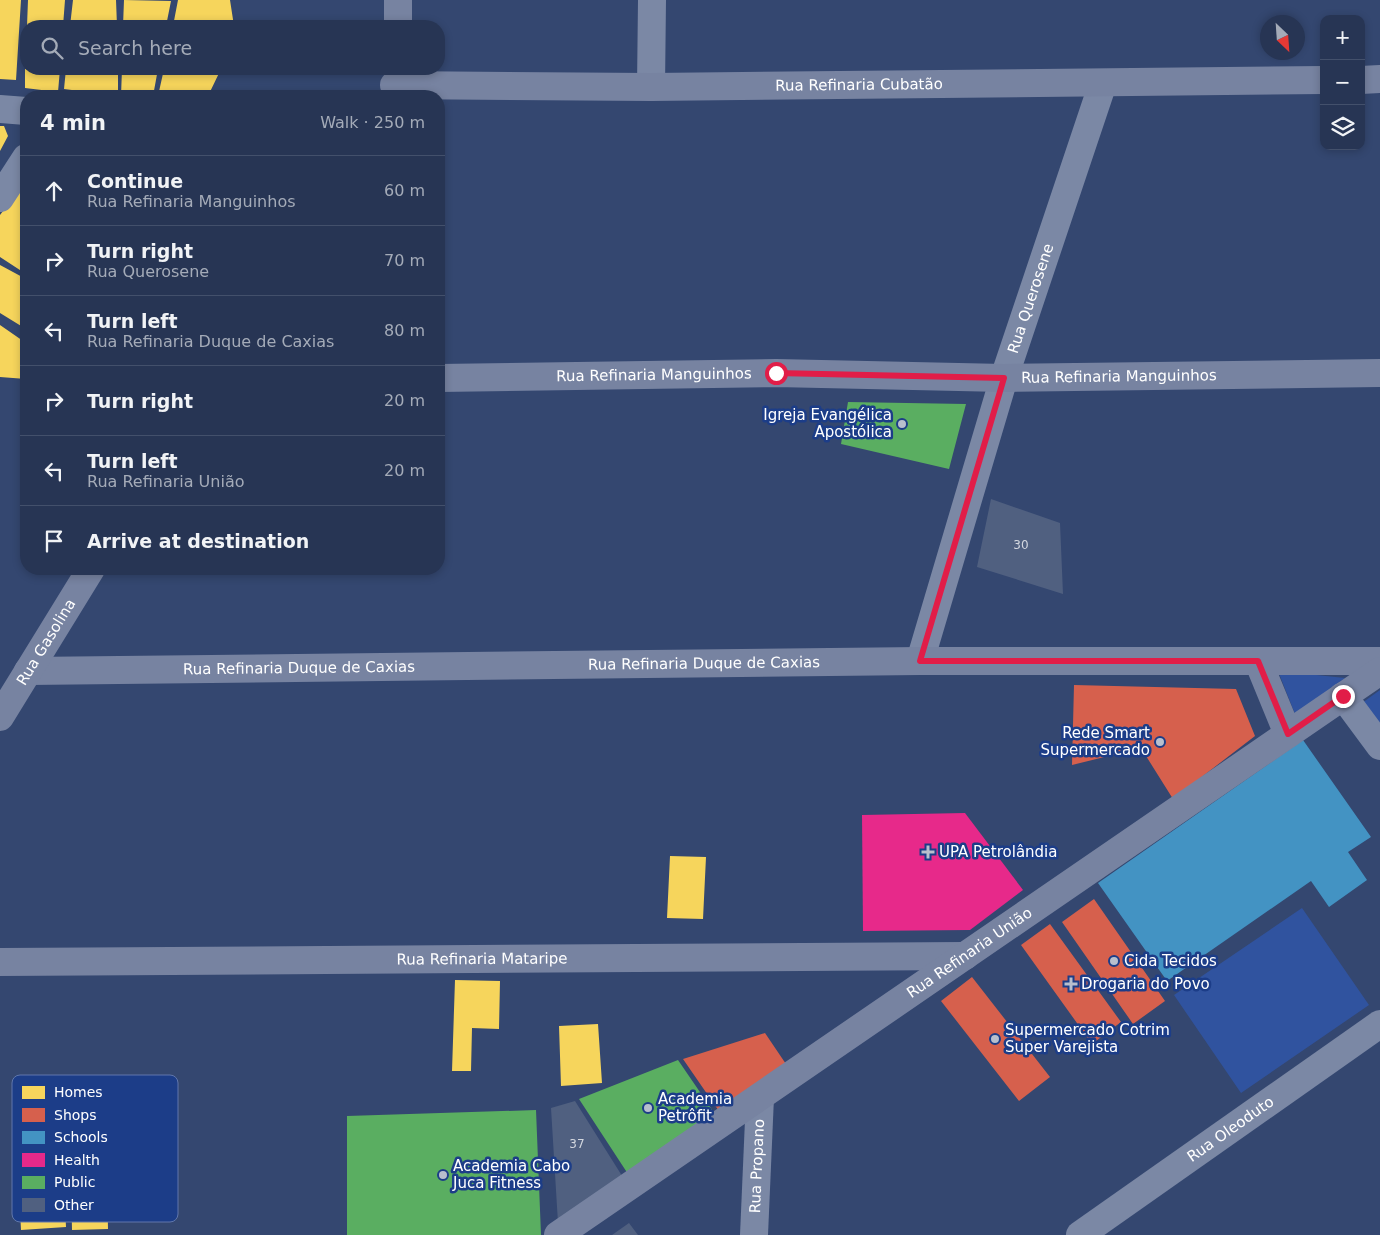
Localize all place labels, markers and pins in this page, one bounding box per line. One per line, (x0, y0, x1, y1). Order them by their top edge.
place label: Igreja Evangélica Apostólica (763, 406, 892, 441)
marker: Igreja Evangélica Apostólica (896, 418, 908, 430)
place label: Rede Smart Supermercado (1041, 724, 1150, 759)
marker: Rede Smart Supermercado (1154, 736, 1166, 748)
place label: UPA Petrolândia (939, 843, 1057, 861)
marker: UPA Petrolândia (921, 845, 935, 859)
place label: Cida Tecidos (1124, 952, 1217, 970)
marker: Cida Tecidos (1108, 955, 1120, 967)
place label: Drogaria do Povo (1081, 975, 1210, 993)
marker: Drogaria do Povo (1065, 978, 1077, 990)
place label: Supermercado Cotrim Super Varejista (1005, 1021, 1170, 1056)
marker: Supermercado Cotrim Super Varejista (989, 1033, 1001, 1045)
place label: Academia Petrôfit (658, 1090, 732, 1125)
marker: Academia Petrôfit (642, 1102, 654, 1114)
place label: Academia Cabo Juca Fitness (452, 1157, 570, 1192)
marker: Academia Cabo Juca Fitness (437, 1169, 449, 1181)

